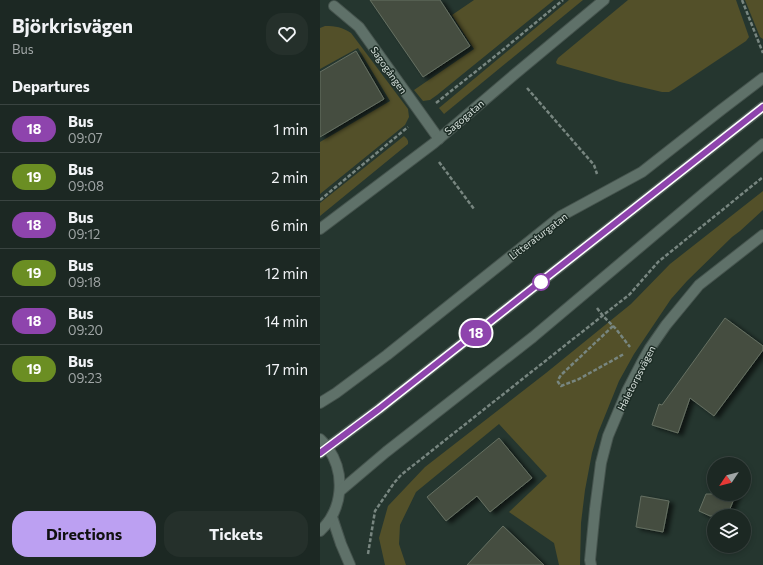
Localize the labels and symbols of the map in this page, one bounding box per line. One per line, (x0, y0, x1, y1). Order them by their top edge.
street label: Sagogången (368, 44, 410, 96)
street label: Sagogatan (442, 97, 486, 137)
street label: Litteraturgatan (506, 210, 570, 262)
unlabelled marker (532, 273, 550, 291)
line badge: 18 (458, 320, 494, 346)
street label: Haletorpsvägen (614, 344, 658, 412)
north arrow (707, 457, 751, 501)

